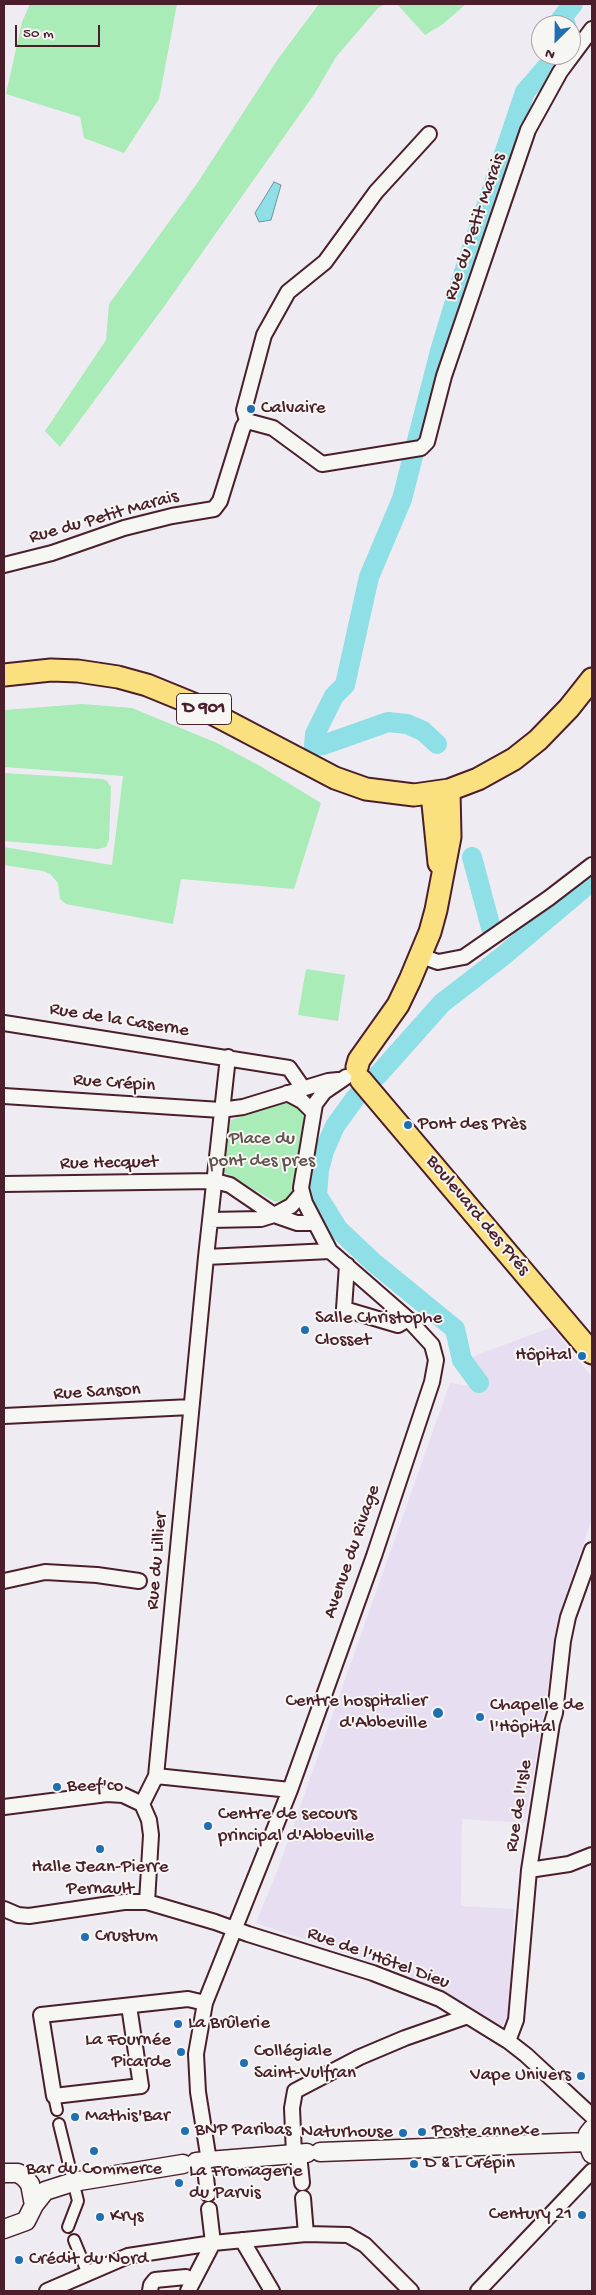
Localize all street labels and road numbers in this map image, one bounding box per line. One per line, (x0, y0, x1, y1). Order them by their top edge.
street label: Rue du Petit Marais (440, 150, 512, 304)
street label: Rue du Petit Marais (27, 486, 181, 550)
road number: D 901 (176, 694, 232, 724)
street label: Rue de la Caserne (48, 999, 190, 1043)
street label: Rue Crépin (72, 1070, 156, 1098)
street label: Boulevard des Prés (420, 1151, 534, 1281)
street label: Rue Hecquet (60, 1152, 158, 1176)
street label: Rue Sanson (53, 1379, 141, 1407)
street label: Avenue du Rivage (319, 1482, 387, 1622)
street label: Rue du Lillier (142, 1511, 174, 1611)
street label: Rue de l'Isle (501, 1758, 539, 1854)
street label: Rue de l'Hôtel Dieu (304, 1923, 452, 1995)

